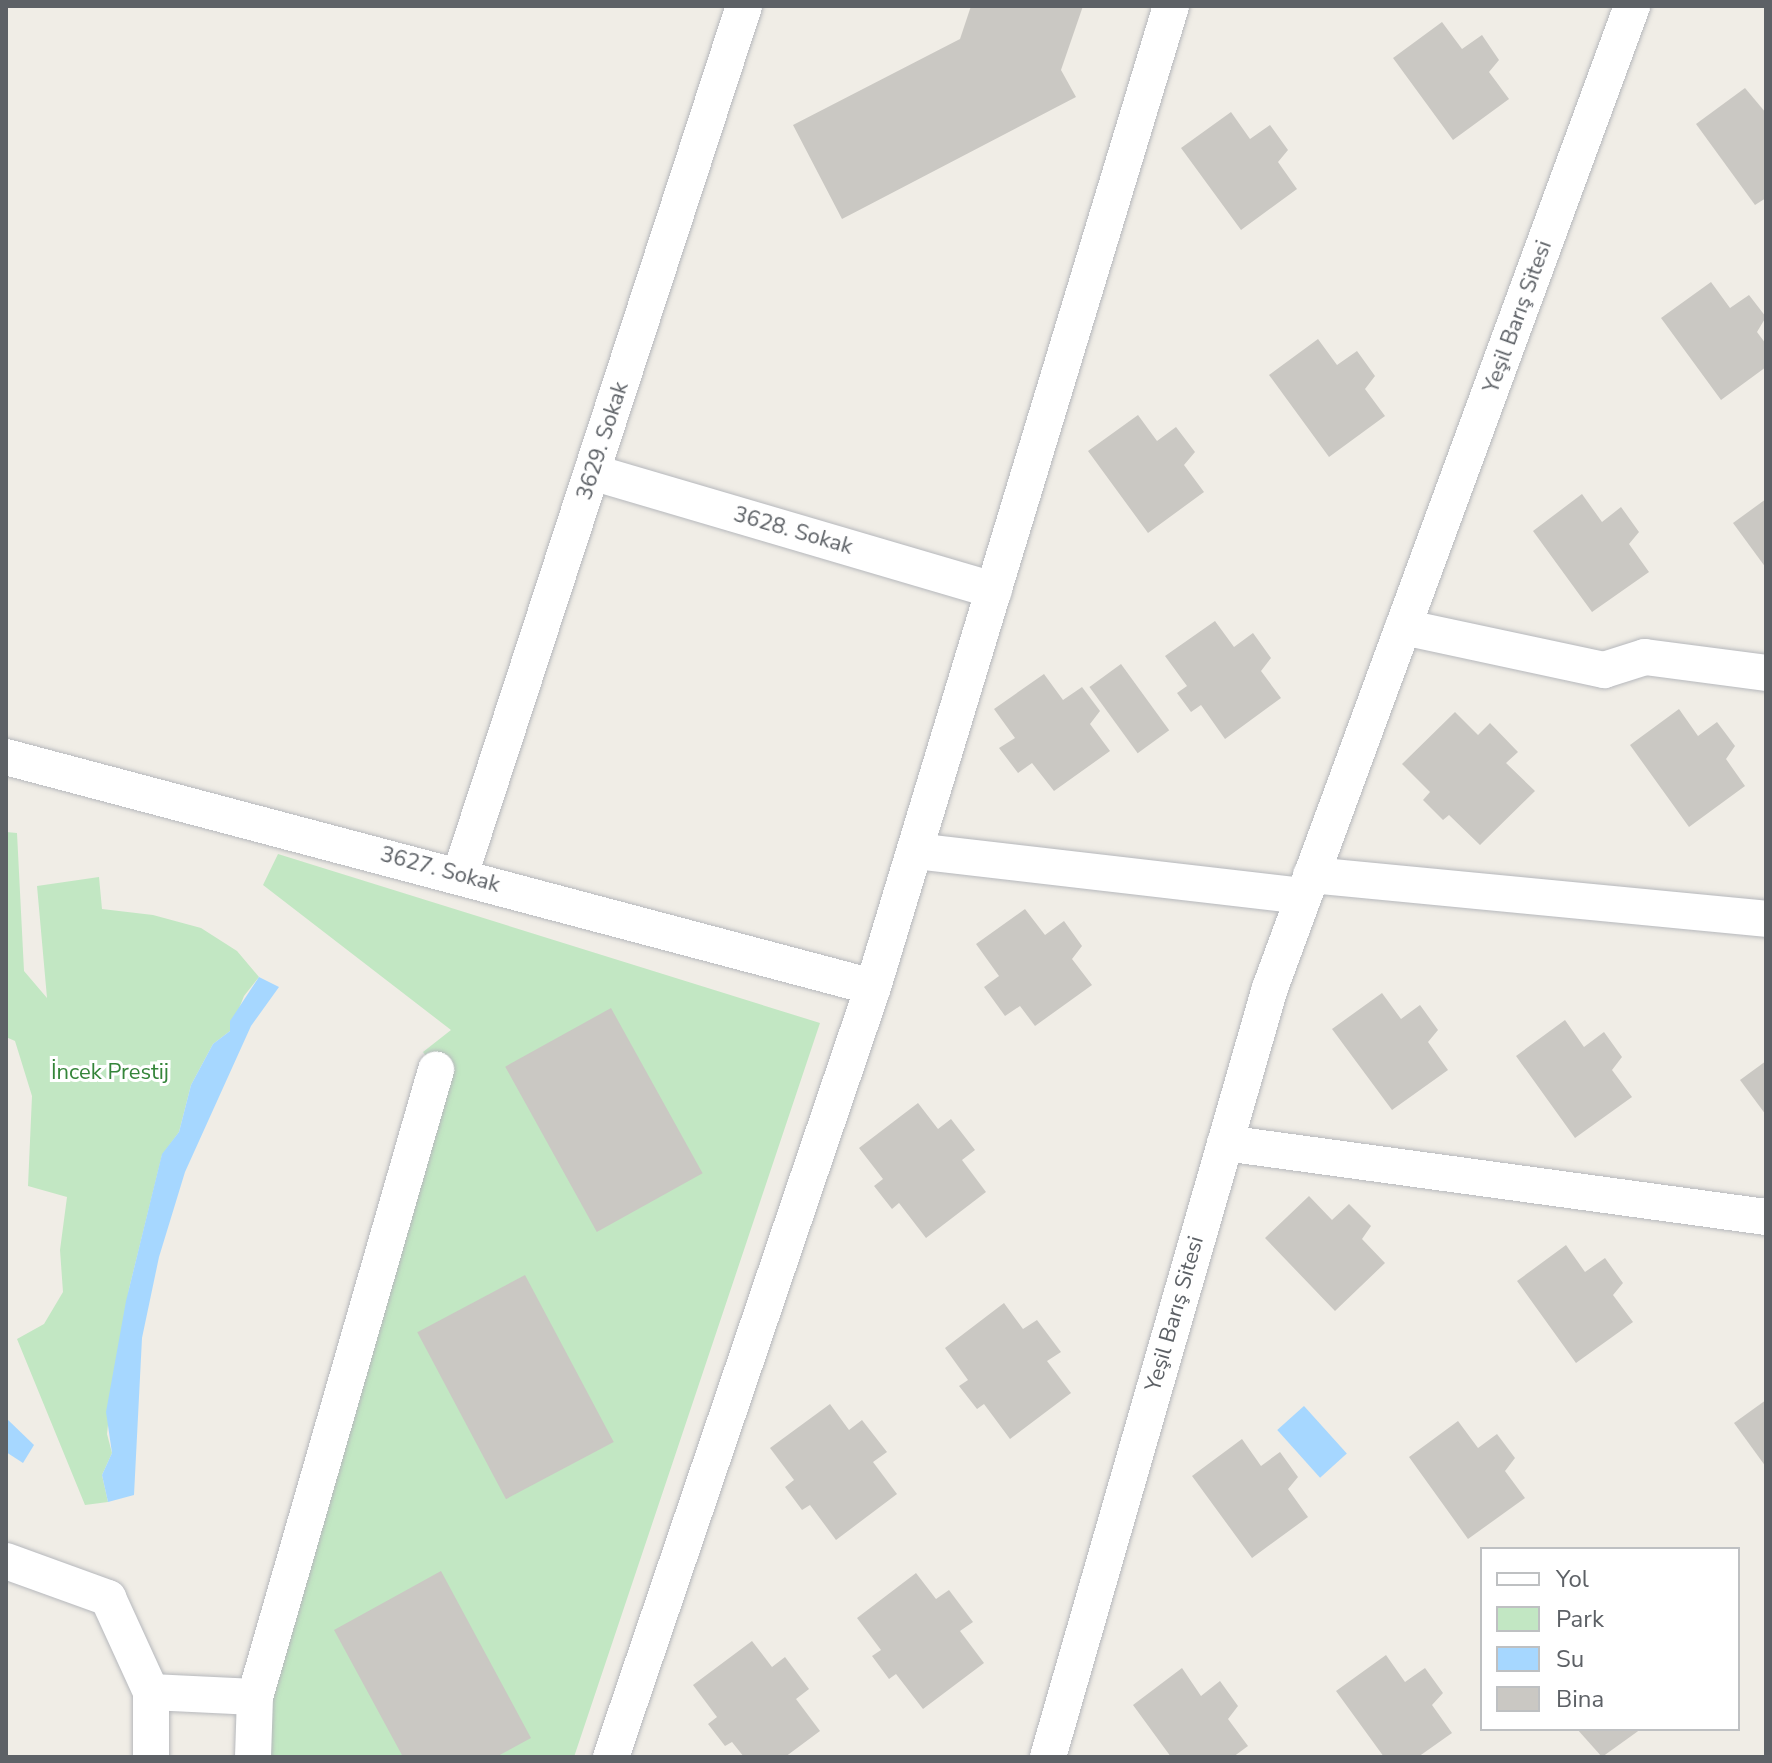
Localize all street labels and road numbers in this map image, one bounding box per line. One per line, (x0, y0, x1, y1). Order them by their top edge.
street label: Yeşil Barış Sitesi (1478, 237, 1558, 397)
street label: 3629. Sokak (571, 379, 635, 503)
street label: 3628. Sokak (730, 501, 856, 561)
street label: 3627. Sokak (377, 841, 503, 899)
street label: Yeşil Barış Sitesi (1140, 1233, 1210, 1395)

